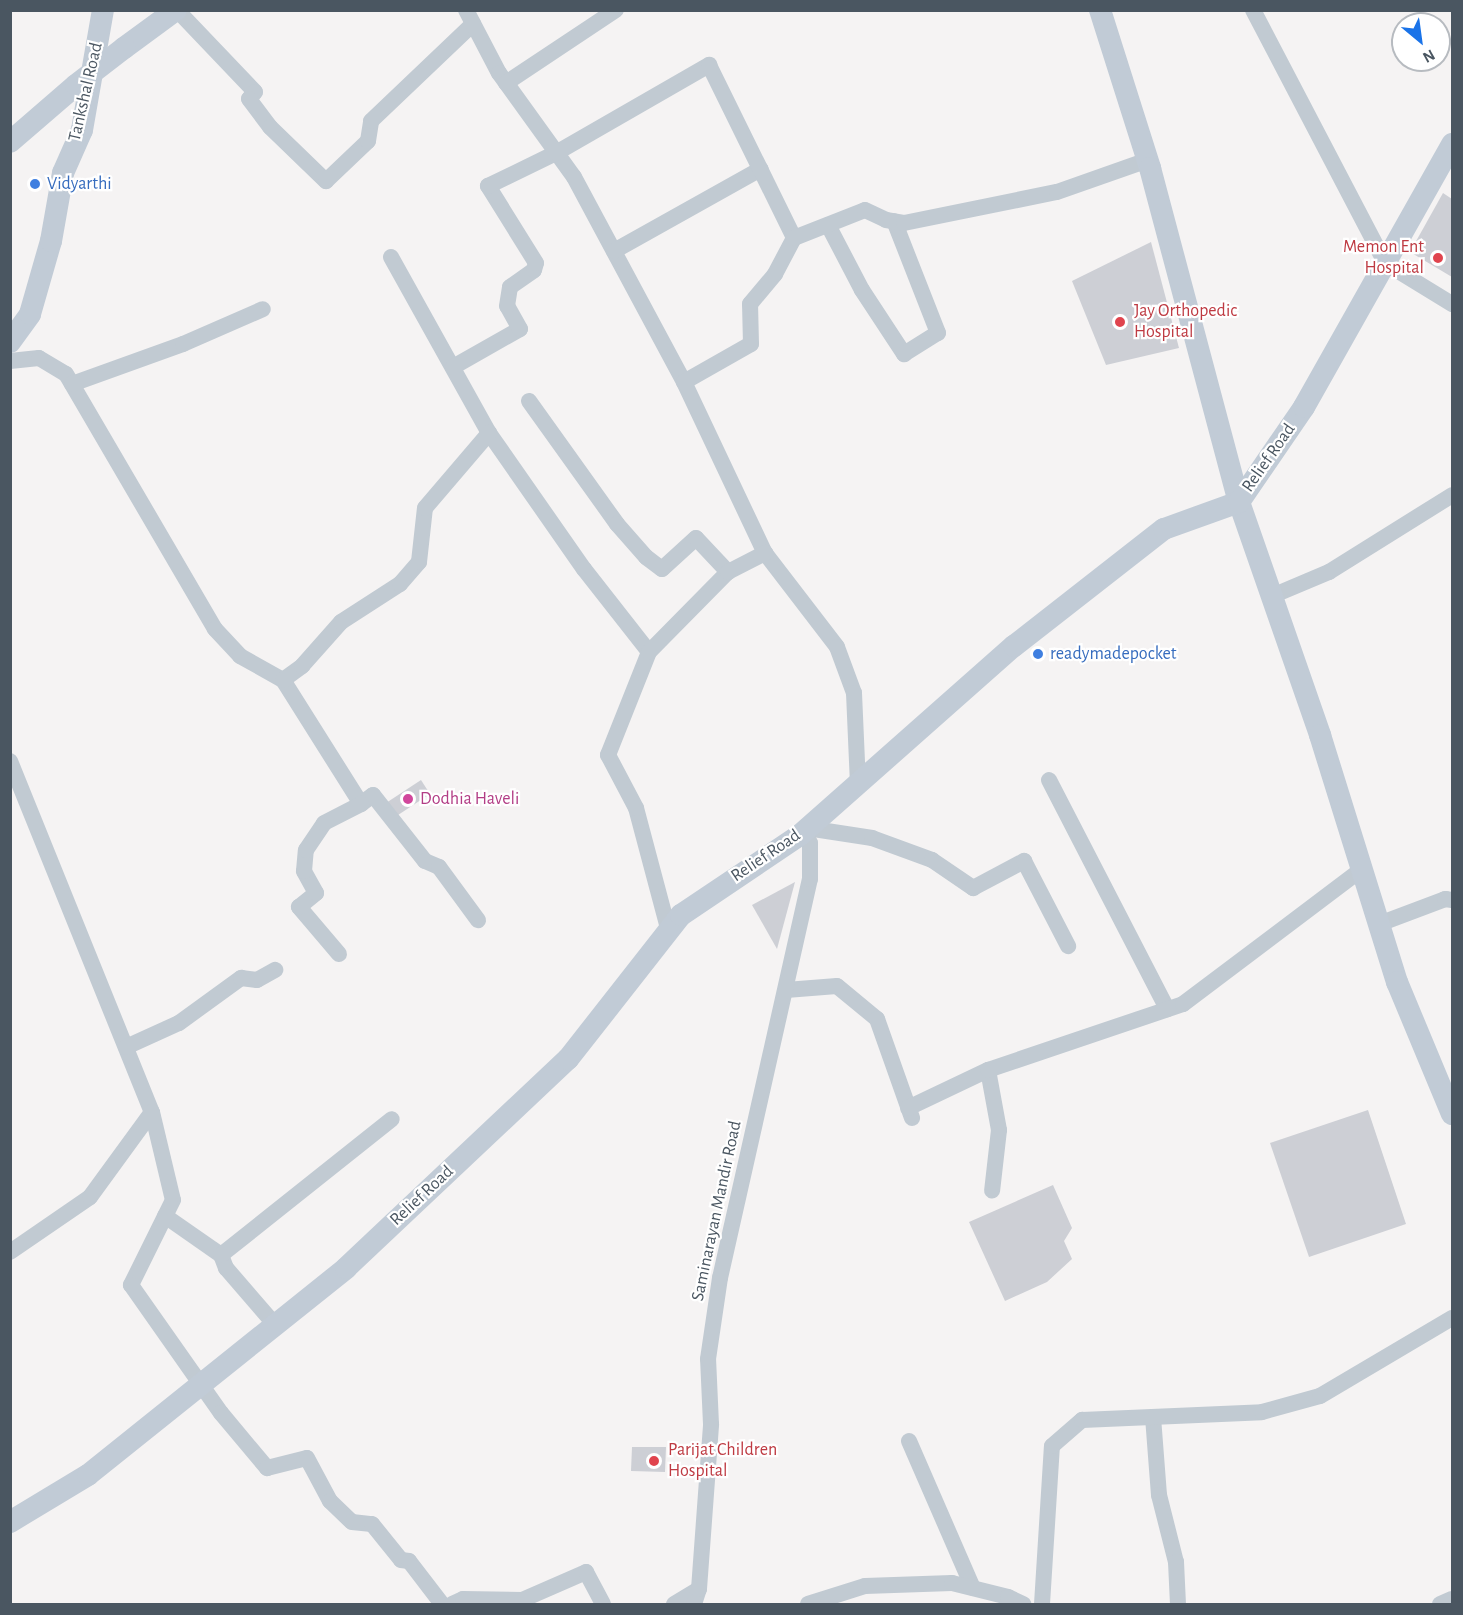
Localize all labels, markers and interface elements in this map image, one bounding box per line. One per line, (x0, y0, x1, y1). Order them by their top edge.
north arrow (1391, 12, 1451, 72)
street label: Tankshal Road (64, 40, 108, 144)
text: N (1420, 46, 1438, 66)
place label: Vidyarthi (47, 173, 112, 195)
marker: Vidyarthi (28, 177, 42, 191)
place label: Memon Ent Hospital (1343, 237, 1424, 280)
marker: Memon Ent Hospital (1429, 249, 1447, 267)
place label: Jay Orthopedic Hospital (1134, 301, 1237, 344)
marker: Jay Orthopedic Hospital (1111, 313, 1129, 331)
street label: Relief Road (1238, 419, 1300, 497)
place label: readymadepocket (1050, 643, 1177, 665)
marker: readymadepocket (1031, 647, 1045, 661)
place label: Dodhia Haveli (420, 788, 519, 810)
marker: Dodhia Haveli (401, 792, 415, 806)
street label: Relief Road (727, 825, 805, 887)
street label: Saminarayan Mandir Road (687, 1119, 747, 1303)
street label: Relief Road (386, 1161, 458, 1231)
place label: Parijat Children Hospital (668, 1440, 777, 1482)
marker: Parijat Children Hospital (645, 1452, 663, 1470)

